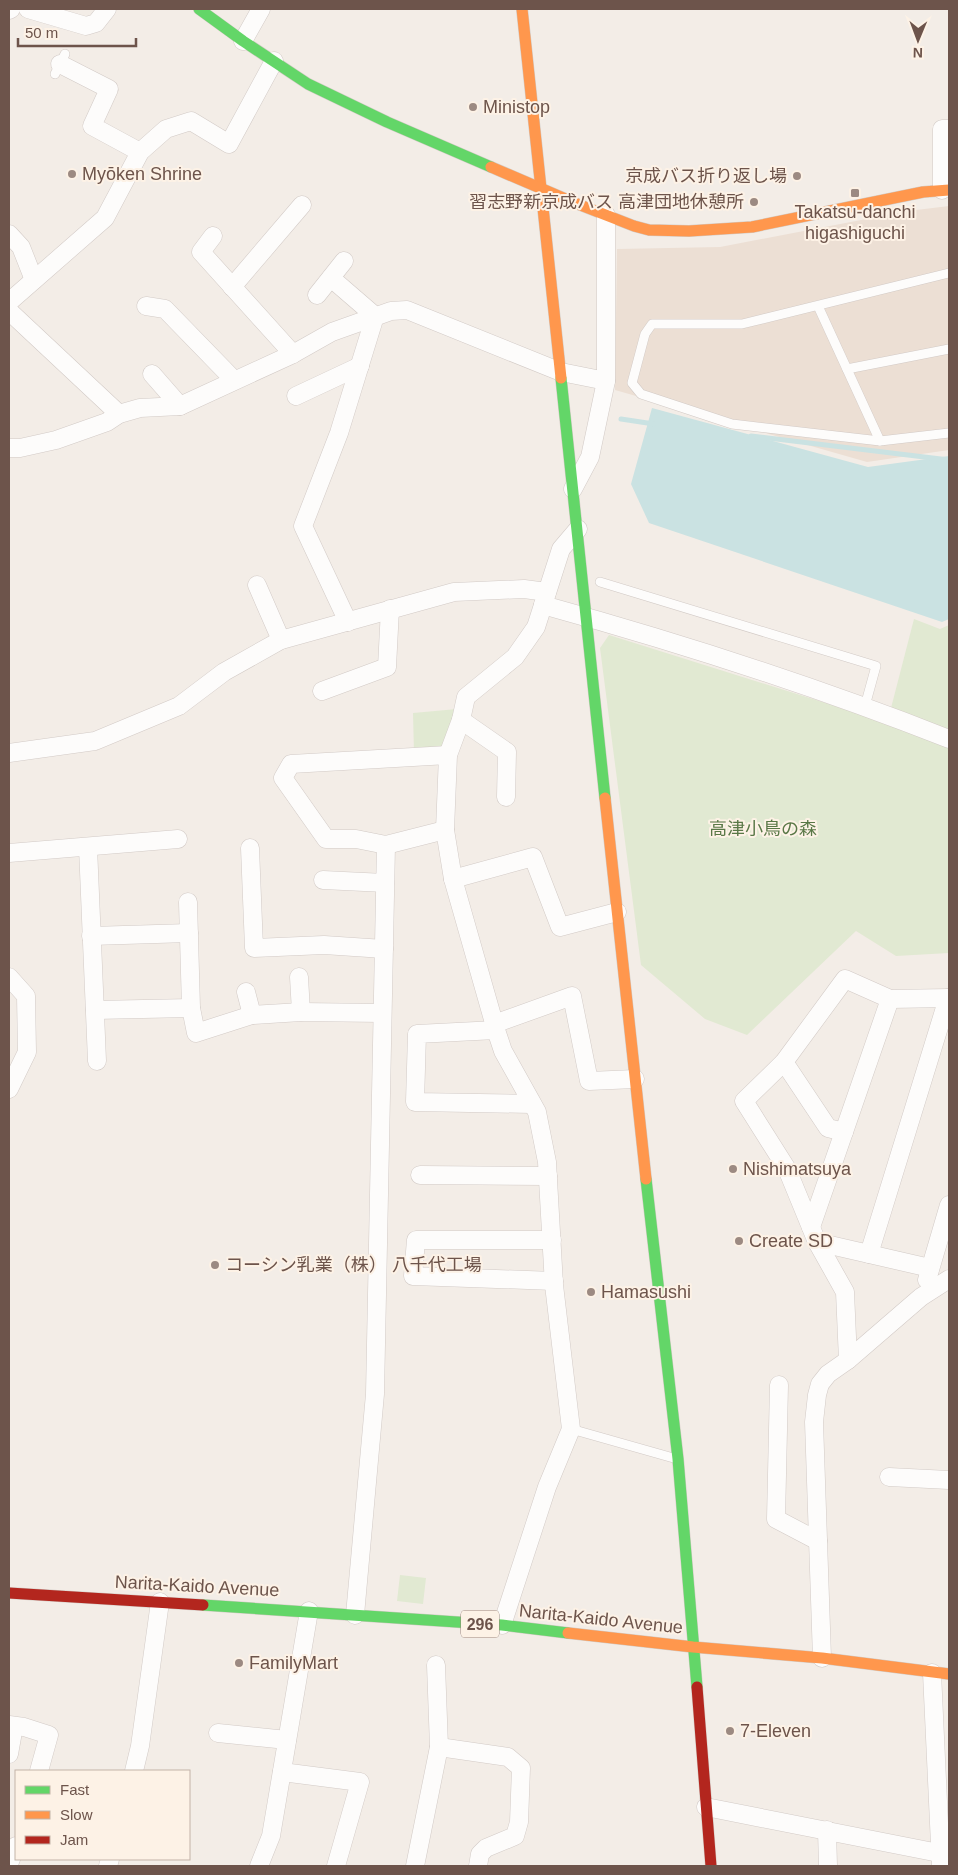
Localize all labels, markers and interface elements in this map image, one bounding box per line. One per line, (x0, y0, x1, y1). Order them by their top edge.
scale bar (18, 15, 135, 47)
north arrow (893, 15, 943, 65)
text: 50 m (25, 24, 58, 41)
text: N (913, 45, 923, 61)
place label: Ministop (483, 97, 550, 117)
marker: Ministop (467, 101, 479, 113)
place label: Myōken Shrine (82, 164, 202, 184)
place label: 京成バス折り返し場 (625, 166, 787, 186)
marker: Myōken Shrine (66, 168, 78, 180)
marker: 京成バス折り返し場 (791, 170, 803, 182)
marker: Takatsu-danchi higashiguchi (849, 187, 861, 199)
place label: 習志野新京成バス 高津団地休憩所 (469, 192, 744, 212)
marker: 習志野新京成バス 高津団地休憩所 (748, 196, 760, 208)
place label: Takatsu-danchi higashiguchi (794, 202, 916, 243)
park label: 高津小鳥の森 (709, 819, 817, 839)
place label: Nishimatsuya (743, 1159, 852, 1179)
marker: Nishimatsuya (727, 1163, 739, 1175)
place label: Create SD (749, 1231, 833, 1251)
marker: Create SD (733, 1235, 745, 1247)
place label: コーシン乳業（株） 八千代工場 (225, 1255, 482, 1275)
marker: コーシン乳業（株） 八千代工場 (209, 1259, 221, 1271)
place label: Hamasushi (601, 1282, 691, 1302)
marker: Hamasushi (585, 1286, 597, 1298)
street label: Narita-Kaido Avenue (114, 1572, 280, 1600)
street label: Narita-Kaido Avenue (518, 1600, 684, 1638)
road number: 296 (461, 1610, 499, 1638)
place label: FamilyMart (249, 1653, 338, 1673)
marker: FamilyMart (233, 1657, 245, 1669)
place label: 7-Eleven (740, 1721, 811, 1741)
marker: 7-Eleven (724, 1725, 736, 1737)
legend (15, 1770, 190, 1860)
text: Fast (60, 1781, 90, 1798)
text: Slow (60, 1806, 93, 1823)
text: Jam (60, 1831, 88, 1848)

